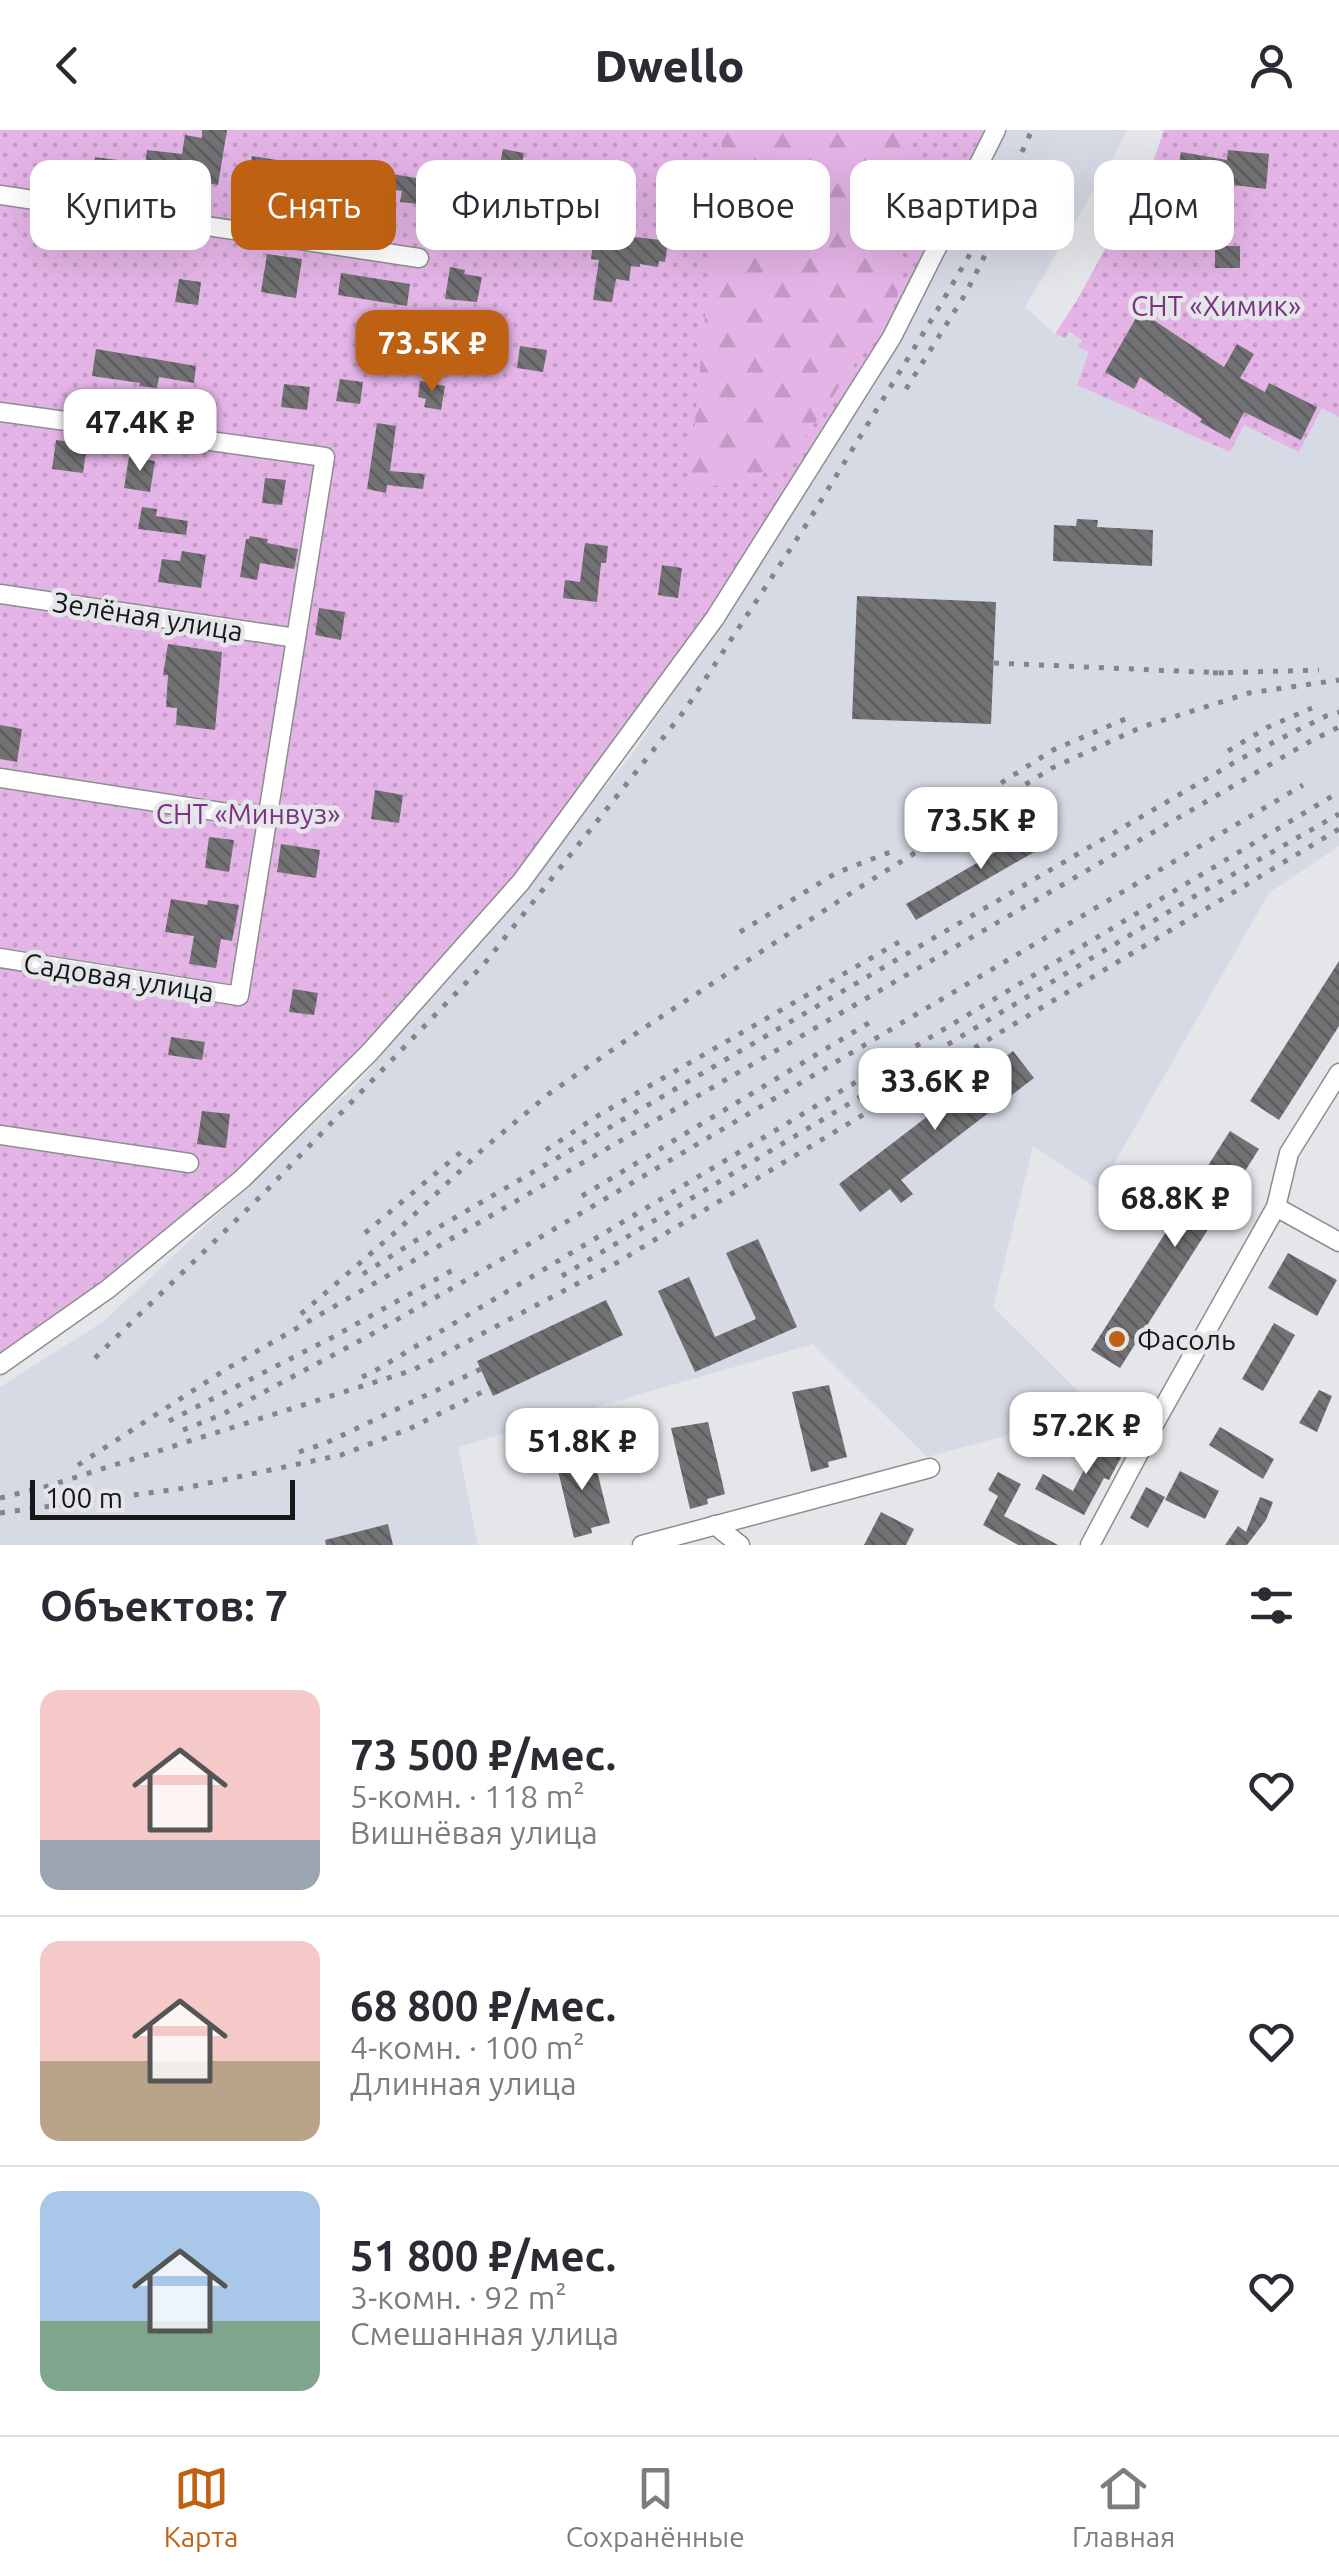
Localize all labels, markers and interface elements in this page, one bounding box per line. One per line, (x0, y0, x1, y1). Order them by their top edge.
icon: back (40, 38, 95, 93)
icon: person (1244, 38, 1299, 93)
text: Dwello (595, 40, 744, 91)
chip: Купить (30, 160, 211, 250)
chip: Снять (231, 160, 396, 250)
chip: Фильтры (416, 160, 636, 250)
chip: Новое (656, 160, 830, 250)
chip: Квартира (850, 160, 1074, 250)
chip: Дом (1094, 160, 1234, 250)
park label: СНТ «Химик» (1131, 290, 1301, 321)
pin: 73.5K ₽ (340, 310, 524, 395)
text: 73.5K ₽ (378, 324, 486, 360)
pin: 47.4K ₽ (48, 389, 232, 474)
text: 47.4K ₽ (86, 403, 194, 439)
street label: Зелёная улица (51, 586, 245, 646)
pin: 73.5K ₽ (889, 787, 1073, 872)
park label: СНТ «Минвуз» (156, 798, 340, 829)
text: 73.5K ₽ (927, 801, 1035, 837)
street label: Садовая улица (22, 947, 216, 1007)
pin: 33.6K ₽ (843, 1048, 1027, 1133)
text: 33.6K ₽ (881, 1062, 989, 1098)
pin: 68.8K ₽ (1083, 1165, 1267, 1250)
text: 68.8K ₽ (1121, 1179, 1229, 1215)
place label: Фасоль (1137, 1324, 1235, 1355)
marker: Фасоль (1106, 1328, 1128, 1350)
pin: 57.2K ₽ (994, 1392, 1178, 1477)
text: 57.2K ₽ (1032, 1406, 1140, 1442)
pin: 51.8K ₽ (490, 1408, 674, 1493)
text: 51.8K ₽ (528, 1422, 636, 1458)
scale bar (30, 1475, 295, 1520)
text: 100 m (45, 1482, 123, 1513)
icon: filters (1244, 1578, 1299, 1633)
text: Объектов: 7 (40, 1582, 288, 1629)
icon: home (120, 1730, 240, 1850)
text: 73 500 ₽/мес. (350, 1731, 616, 1778)
icon: heart (1244, 1763, 1299, 1818)
text: 5-комн. · 118 m² (350, 1778, 585, 1814)
text: Вишнёвая улица (350, 1814, 598, 1850)
icon: home (120, 1981, 240, 2101)
text: 68 800 ₽/мес. (350, 1982, 616, 2029)
icon: heart (1244, 2014, 1299, 2069)
text: 4-комн. · 100 m² (350, 2029, 585, 2065)
text: Длинная улица (350, 2065, 577, 2101)
icon: home (120, 2231, 240, 2351)
text: 51 800 ₽/мес. (350, 2232, 616, 2279)
icon: heart (1244, 2264, 1299, 2319)
text: 3-комн. · 92 m² (350, 2279, 567, 2315)
text: Смешанная улица (350, 2315, 619, 2351)
tab: Карта (164, 2461, 238, 2552)
tab: Сохранённые (566, 2461, 745, 2552)
tab: Главная (1072, 2461, 1175, 2552)

